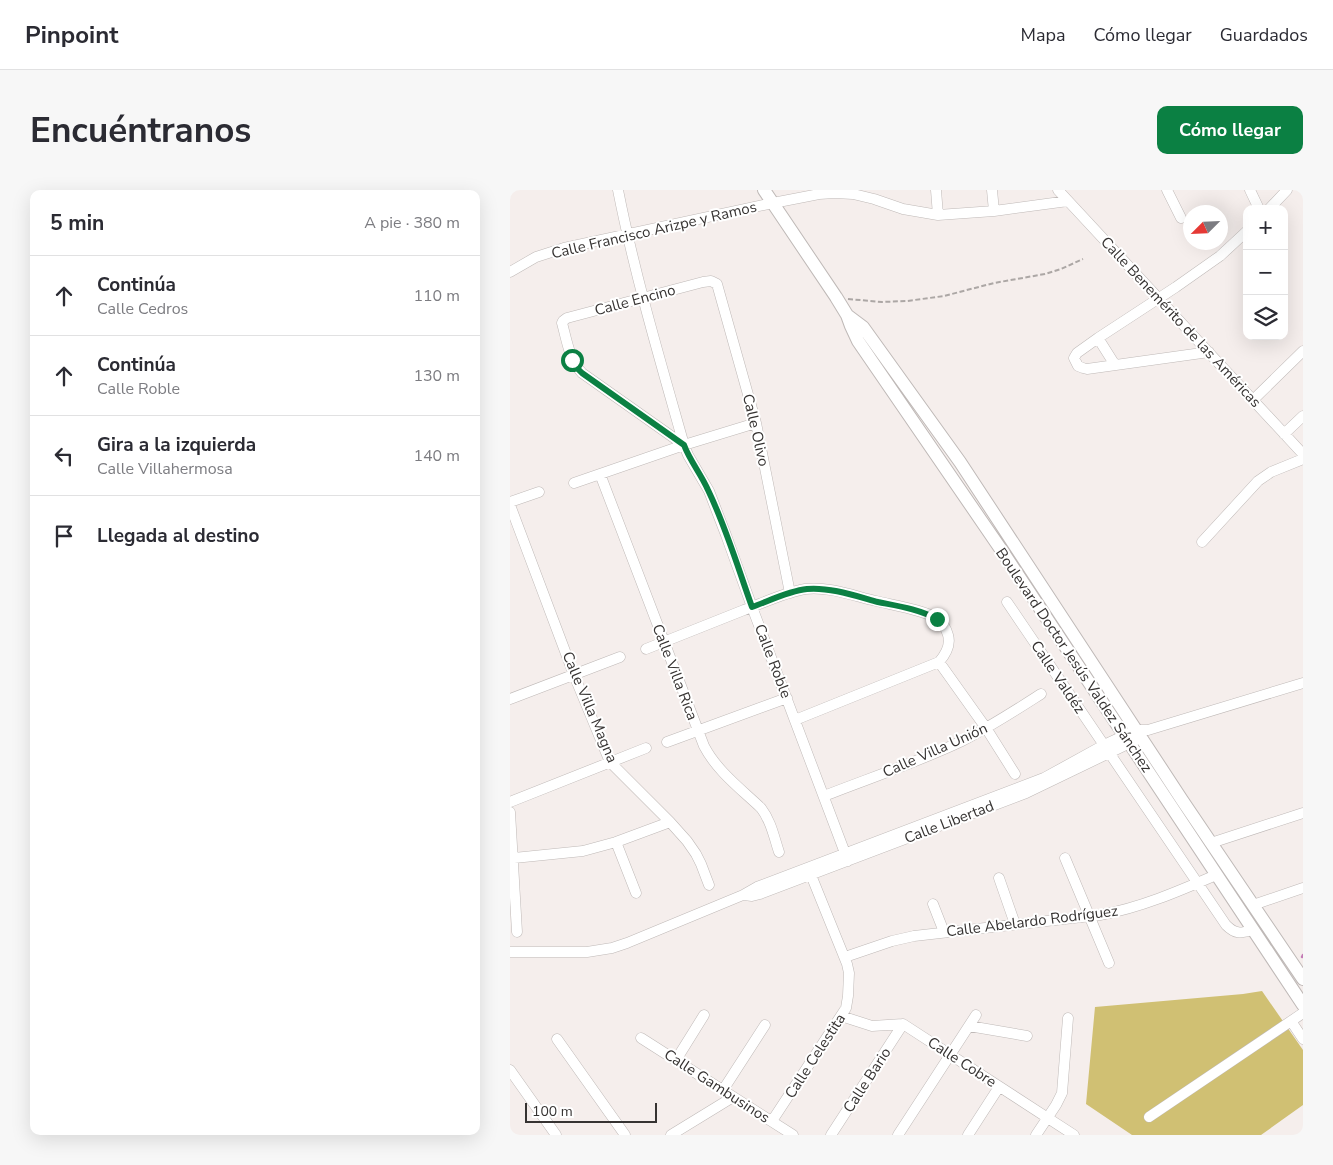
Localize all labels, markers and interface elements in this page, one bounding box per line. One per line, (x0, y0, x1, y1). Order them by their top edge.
text: Pinpoint (25, 19, 118, 51)
text: Mapa (1021, 23, 1066, 47)
text: Cómo llegar (1094, 23, 1192, 47)
text: Guardados (1220, 23, 1308, 47)
button: Cómo llegar (1157, 106, 1303, 154)
text: Encuéntranos (30, 107, 251, 154)
street label: Calle Francisco Arizpe y Ramos (549, 197, 759, 263)
north arrow (1183, 205, 1228, 250)
map controls (1243, 205, 1288, 340)
button: + (1243, 205, 1288, 250)
text: 5 min (50, 209, 104, 237)
text: A pie · 380 m (364, 212, 460, 234)
street label: Calle Benemérito de las Américas (1096, 232, 1266, 412)
button: − (1243, 250, 1288, 295)
text: Continúa (97, 272, 176, 298)
street label: Calle Encino (592, 280, 678, 320)
icon: ahead (50, 282, 78, 310)
text: 110 m (413, 285, 460, 307)
button: layers (1243, 295, 1288, 340)
text: Calle Cedros (97, 298, 188, 320)
route start (561, 349, 584, 372)
text: Continúa (97, 352, 176, 378)
icon: ahead (50, 362, 78, 390)
text: 130 m (413, 365, 460, 387)
text: Calle Roble (97, 378, 180, 400)
street label: Calle Olivo (738, 392, 774, 468)
text: Gira a la izquierda (97, 432, 256, 458)
icon: left (50, 442, 78, 470)
text: 140 m (413, 445, 460, 467)
text: Calle Villahermosa (97, 458, 233, 480)
icon: arrive (50, 522, 78, 550)
text: Llegada al destino (97, 523, 259, 549)
street label: Boulevard Doctor Jesús Valdez Sánchez (991, 544, 1157, 776)
route end (926, 608, 949, 631)
street label: Calle Villa Rica (648, 621, 702, 723)
street label: Calle Roble (750, 621, 796, 701)
street label: Calle Valdéz (1026, 637, 1090, 717)
street label: Calle Villa Magna (558, 648, 622, 766)
street label: Calle Villa Unión (879, 718, 991, 782)
street label: Calle Libertad (901, 796, 997, 848)
street label: Calle Abelardo Rodríguez (945, 901, 1119, 941)
street label: Calle Celestita (780, 1010, 850, 1102)
street label: Calle Cobre (924, 1032, 1000, 1092)
street label: Calle Gambusinos (660, 1044, 774, 1128)
street label: Calle Bario (839, 1044, 895, 1116)
scale bar (525, 1100, 658, 1123)
text: 100 m (532, 1102, 573, 1121)

